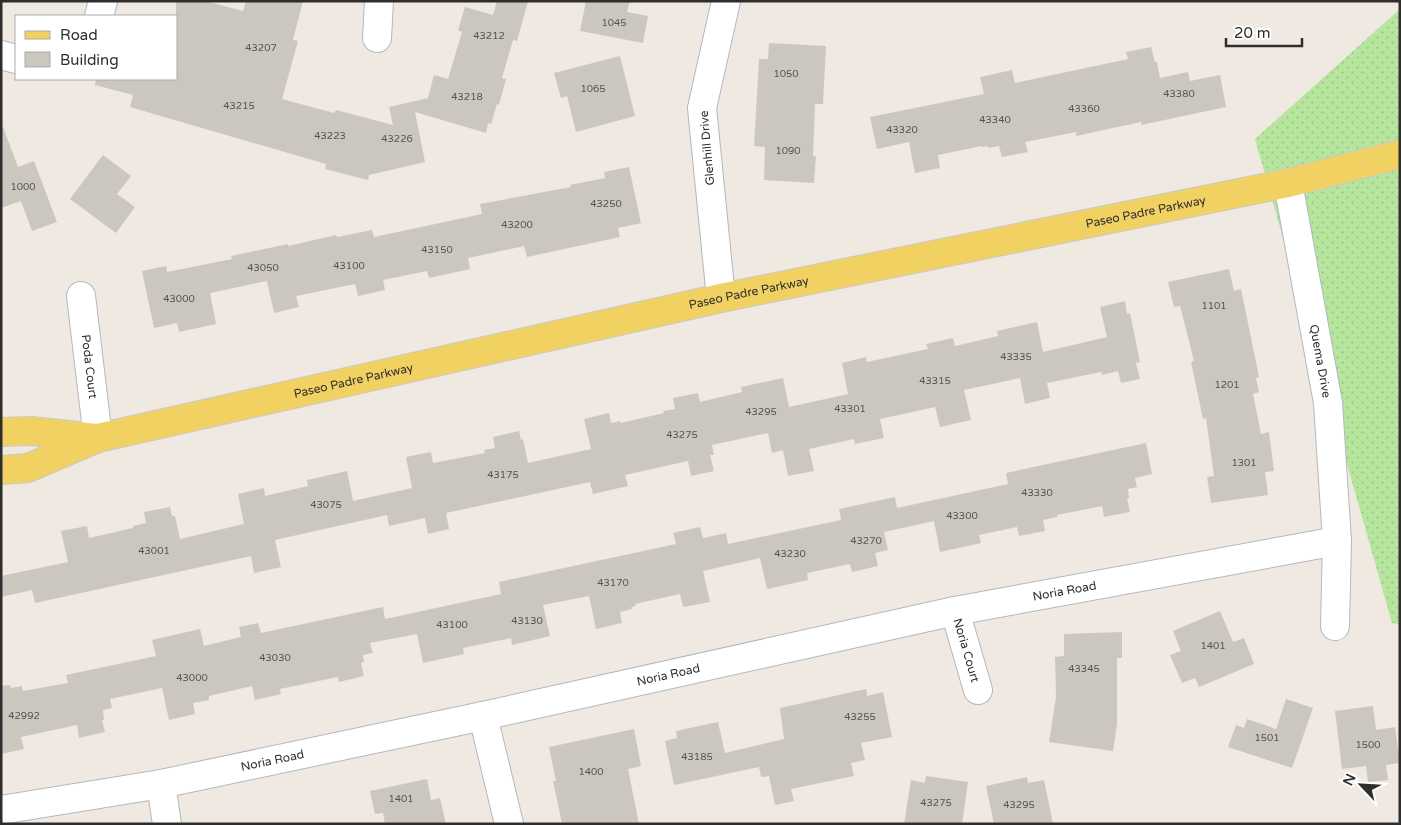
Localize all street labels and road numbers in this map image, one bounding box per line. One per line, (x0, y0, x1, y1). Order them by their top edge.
street label: Glenhill Drive (697, 110, 717, 186)
street label: Paseo Padre Parkway (1084, 193, 1207, 231)
street label: Paseo Padre Parkway (687, 273, 810, 312)
street label: Quema Drive (1307, 323, 1334, 399)
street label: Poda Court (79, 334, 100, 400)
street label: Paseo Padre Parkway (292, 360, 415, 401)
street label: Noria Road (1031, 578, 1097, 604)
street label: Noria Court (950, 617, 983, 685)
street label: Noria Road (635, 661, 701, 689)
street label: Noria Road (239, 747, 305, 774)

